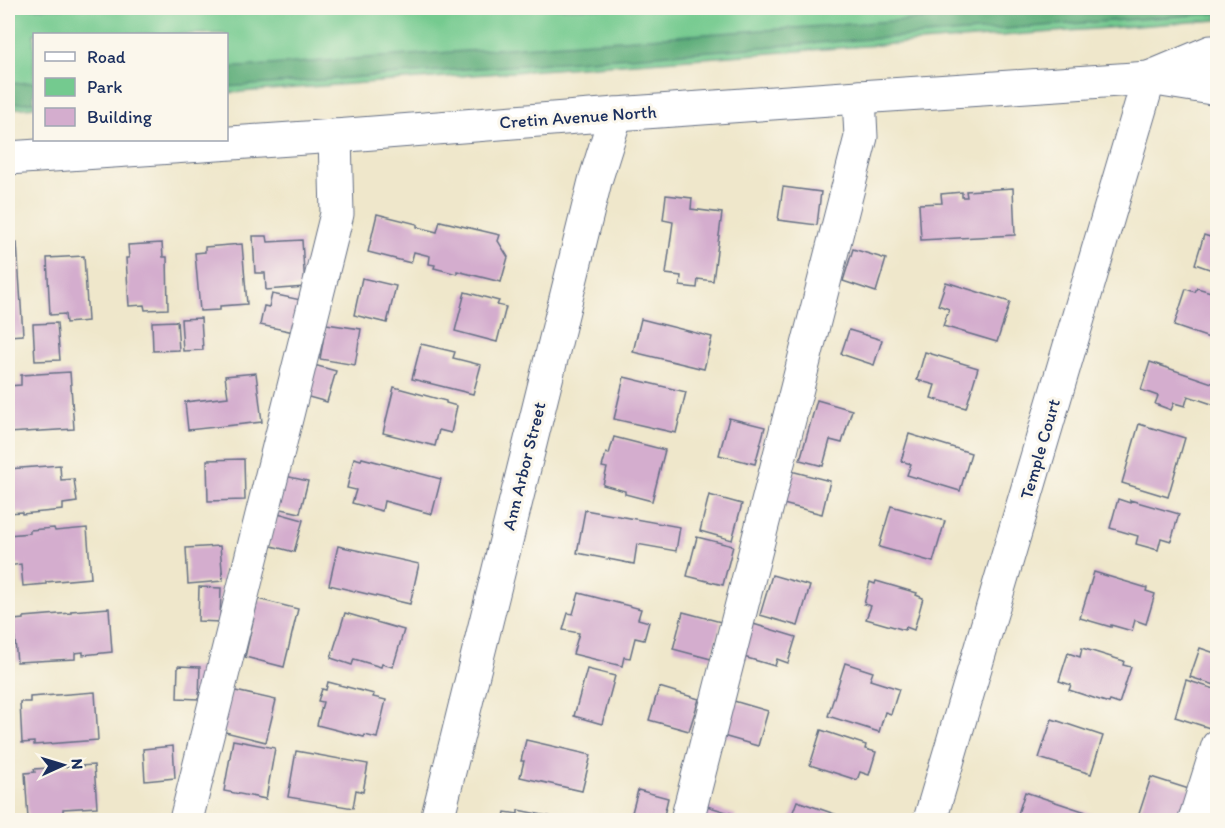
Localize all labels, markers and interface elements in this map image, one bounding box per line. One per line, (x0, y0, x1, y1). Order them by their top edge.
legend (33, 33, 228, 141)
text: Road (87, 46, 126, 68)
text: Park (87, 76, 122, 98)
street label: Cretin Avenue North (499, 101, 657, 133)
text: Building (87, 106, 153, 128)
street label: Temple Court (1015, 396, 1065, 502)
street label: Ann Arbor Street (497, 399, 551, 532)
north arrow (33, 735, 93, 795)
text: N (68, 758, 87, 770)

